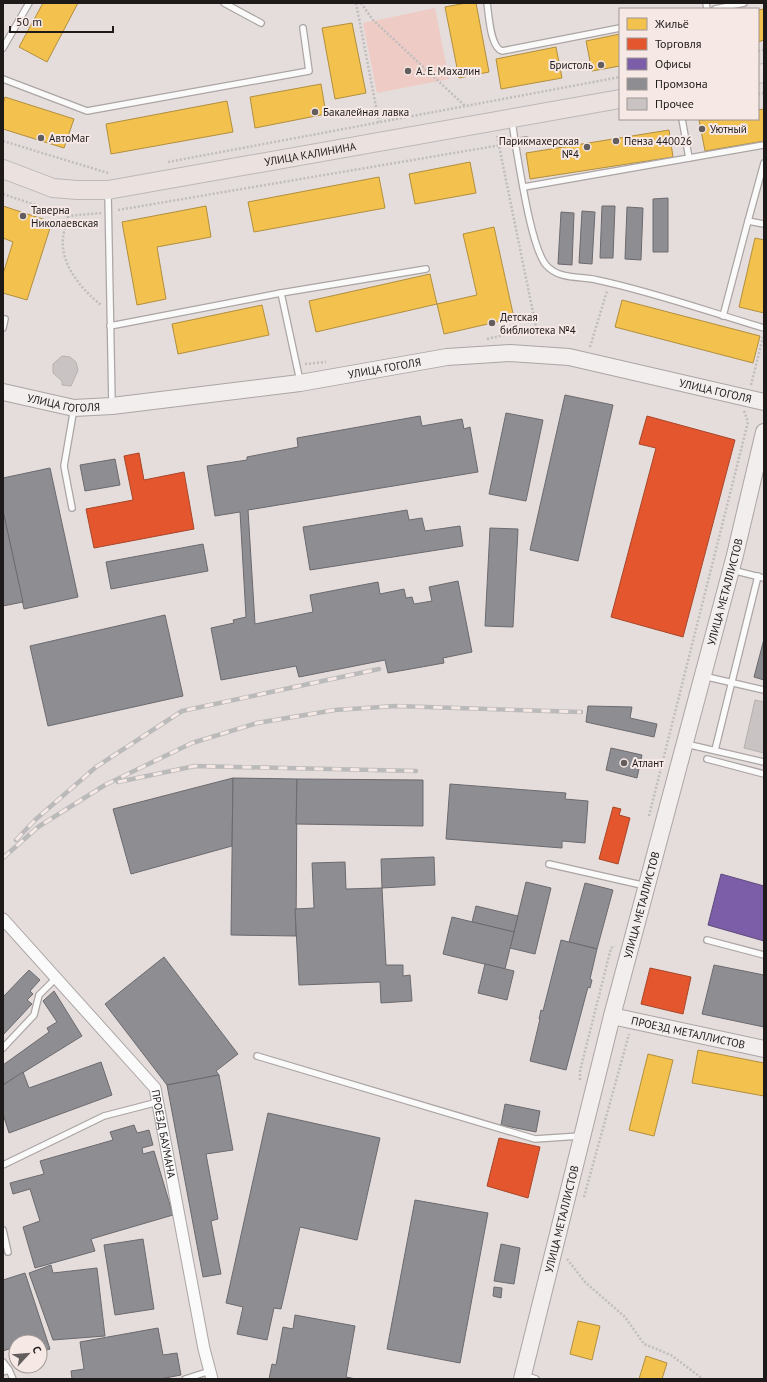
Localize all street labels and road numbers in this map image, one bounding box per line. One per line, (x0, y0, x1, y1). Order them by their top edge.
street label: УЛИЦА КАЛИНИНА (263, 139, 358, 169)
street label: УЛИЦА ГОГОЛЯ (347, 355, 422, 381)
street label: УЛИЦА ГОГОЛЯ (678, 376, 753, 406)
street label: УЛИЦА ГОГОЛЯ (26, 391, 101, 415)
street label: УЛИЦА МЕТАЛЛИСТОВ (704, 537, 746, 647)
street label: УЛИЦА МЕТАЛЛИСТОВ (621, 850, 663, 960)
street label: ПРОЕЗД МЕТАЛЛИСТОВ (630, 1013, 746, 1052)
street label: ПРОЕЗД БАУМАНА (148, 1088, 179, 1180)
street label: УЛИЦА МЕТАЛЛИСТОВ (542, 1164, 582, 1274)

